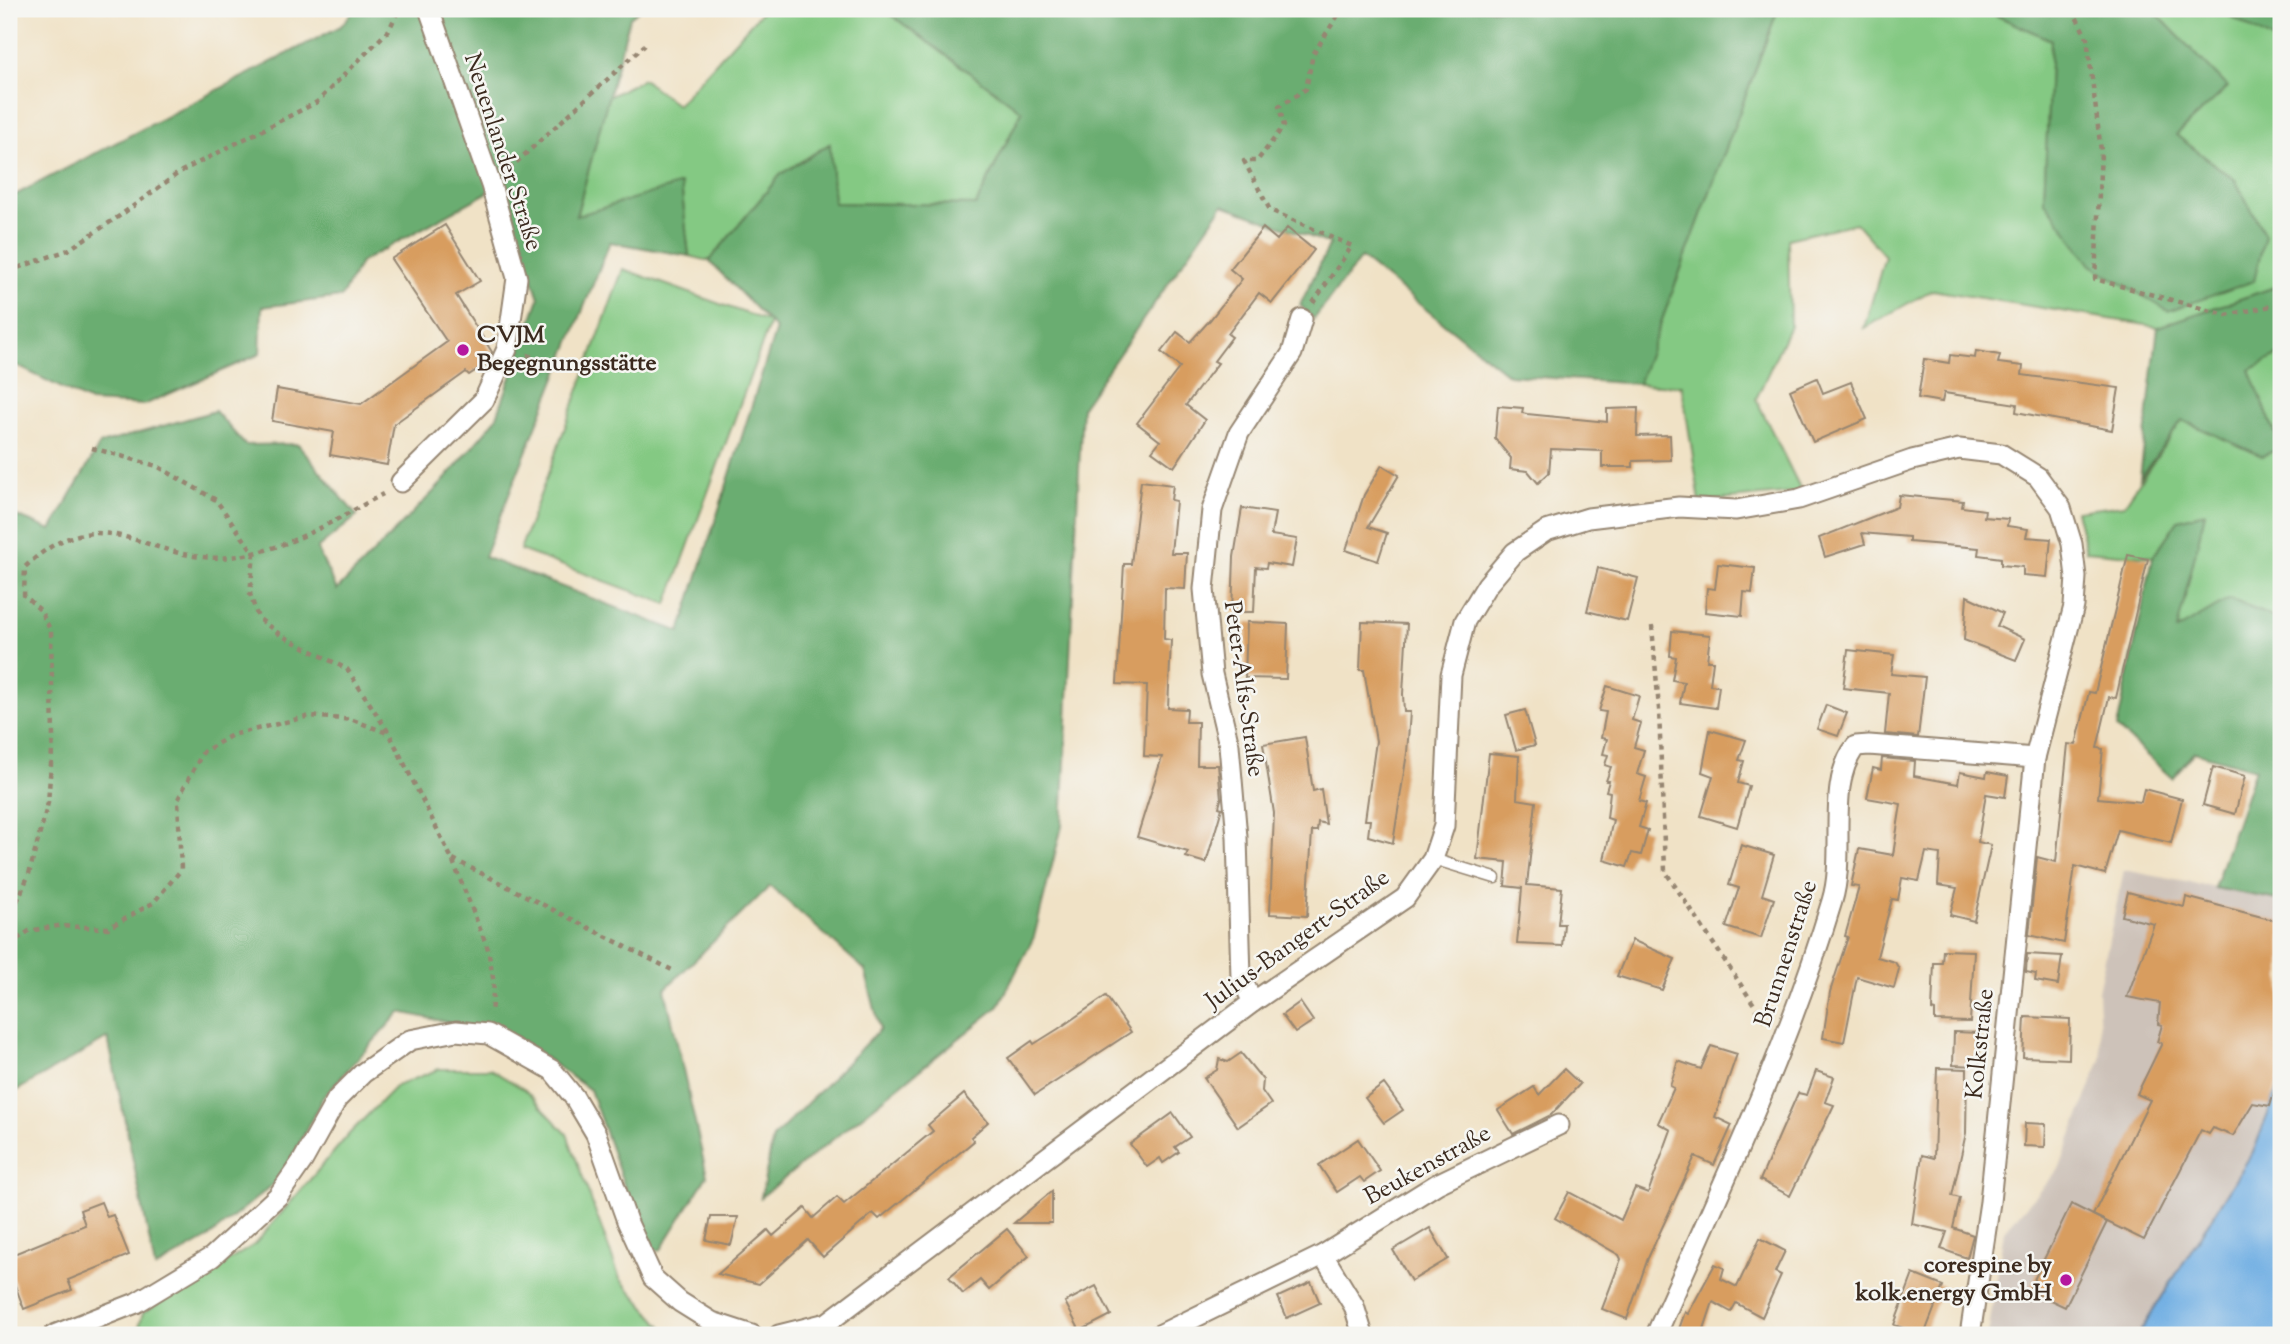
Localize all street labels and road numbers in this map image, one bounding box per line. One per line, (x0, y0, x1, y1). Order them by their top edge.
street label: Neuenlander Straße (454, 49, 550, 255)
street label: Peter-Alfs-Straße (1214, 599, 1272, 779)
street label: Julius-Bangert-Straße (1197, 862, 1397, 1020)
street label: Brunnenstraße (1747, 876, 1827, 1032)
street label: Kolkstraße (1958, 987, 2004, 1101)
street label: Beukenstraße (1359, 1117, 1497, 1215)

